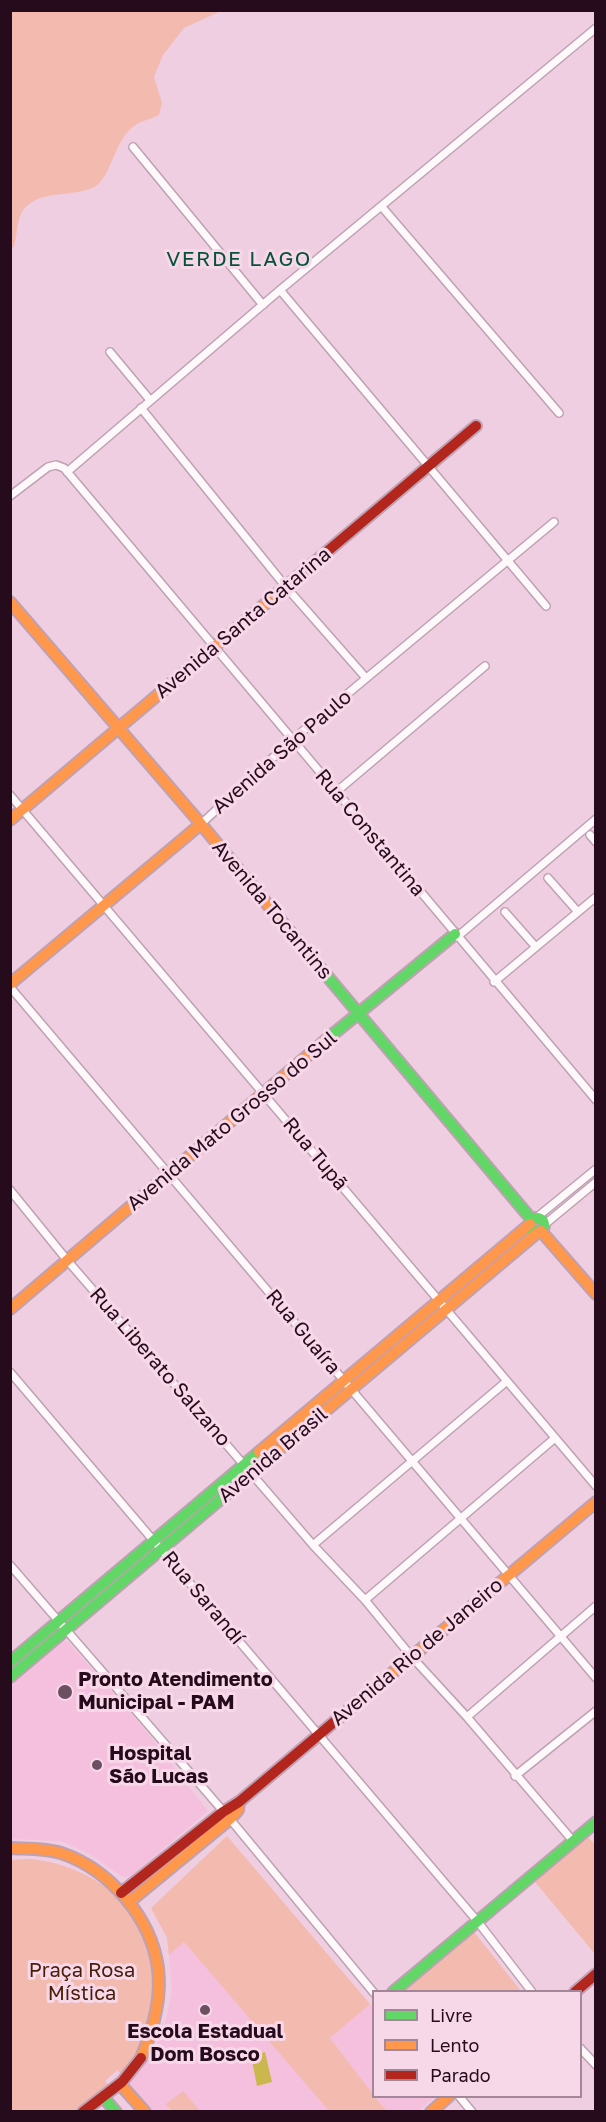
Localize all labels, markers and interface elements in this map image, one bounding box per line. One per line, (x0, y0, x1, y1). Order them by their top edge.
district label: VERDE LAGO (166, 246, 312, 272)
street label: Avenida Santa Catarina (150, 542, 336, 704)
street label: Avenida São Paulo (208, 685, 356, 819)
street label: Rua Constantina (310, 765, 430, 901)
street label: Avenida Tocantins (207, 836, 337, 984)
street label: Avenida Mato Grosso do Sul (122, 1026, 342, 1216)
street label: Rua Tupã (278, 1113, 352, 1195)
street label: Rua Liberato Salzano (85, 1283, 235, 1451)
street label: Rua Guaíra (261, 1285, 345, 1379)
street label: Avenida Brasil (213, 1402, 333, 1508)
street label: Rua Sarandí (157, 1546, 249, 1650)
street label: Avenida Rio de Janeiro (326, 1573, 508, 1731)
place label: Pronto Atendimento Municipal - PAM (78, 1668, 273, 1715)
marker: Pronto Atendimento Municipal - PAM (56, 1683, 74, 1701)
place label: Hospital São Lucas (109, 1742, 208, 1789)
marker: Hospital São Lucas (90, 1758, 104, 1772)
park label: Praça Rosa Mística (29, 1959, 135, 2006)
legend (372, 1990, 582, 2098)
marker: Escola Estadual Dom Bosco (198, 2003, 212, 2017)
text: Livre (430, 2004, 472, 2026)
place label: Escola Estadual Dom Bosco (127, 2020, 283, 2067)
text: Lento (430, 2034, 479, 2056)
text: Parado (430, 2064, 491, 2086)

